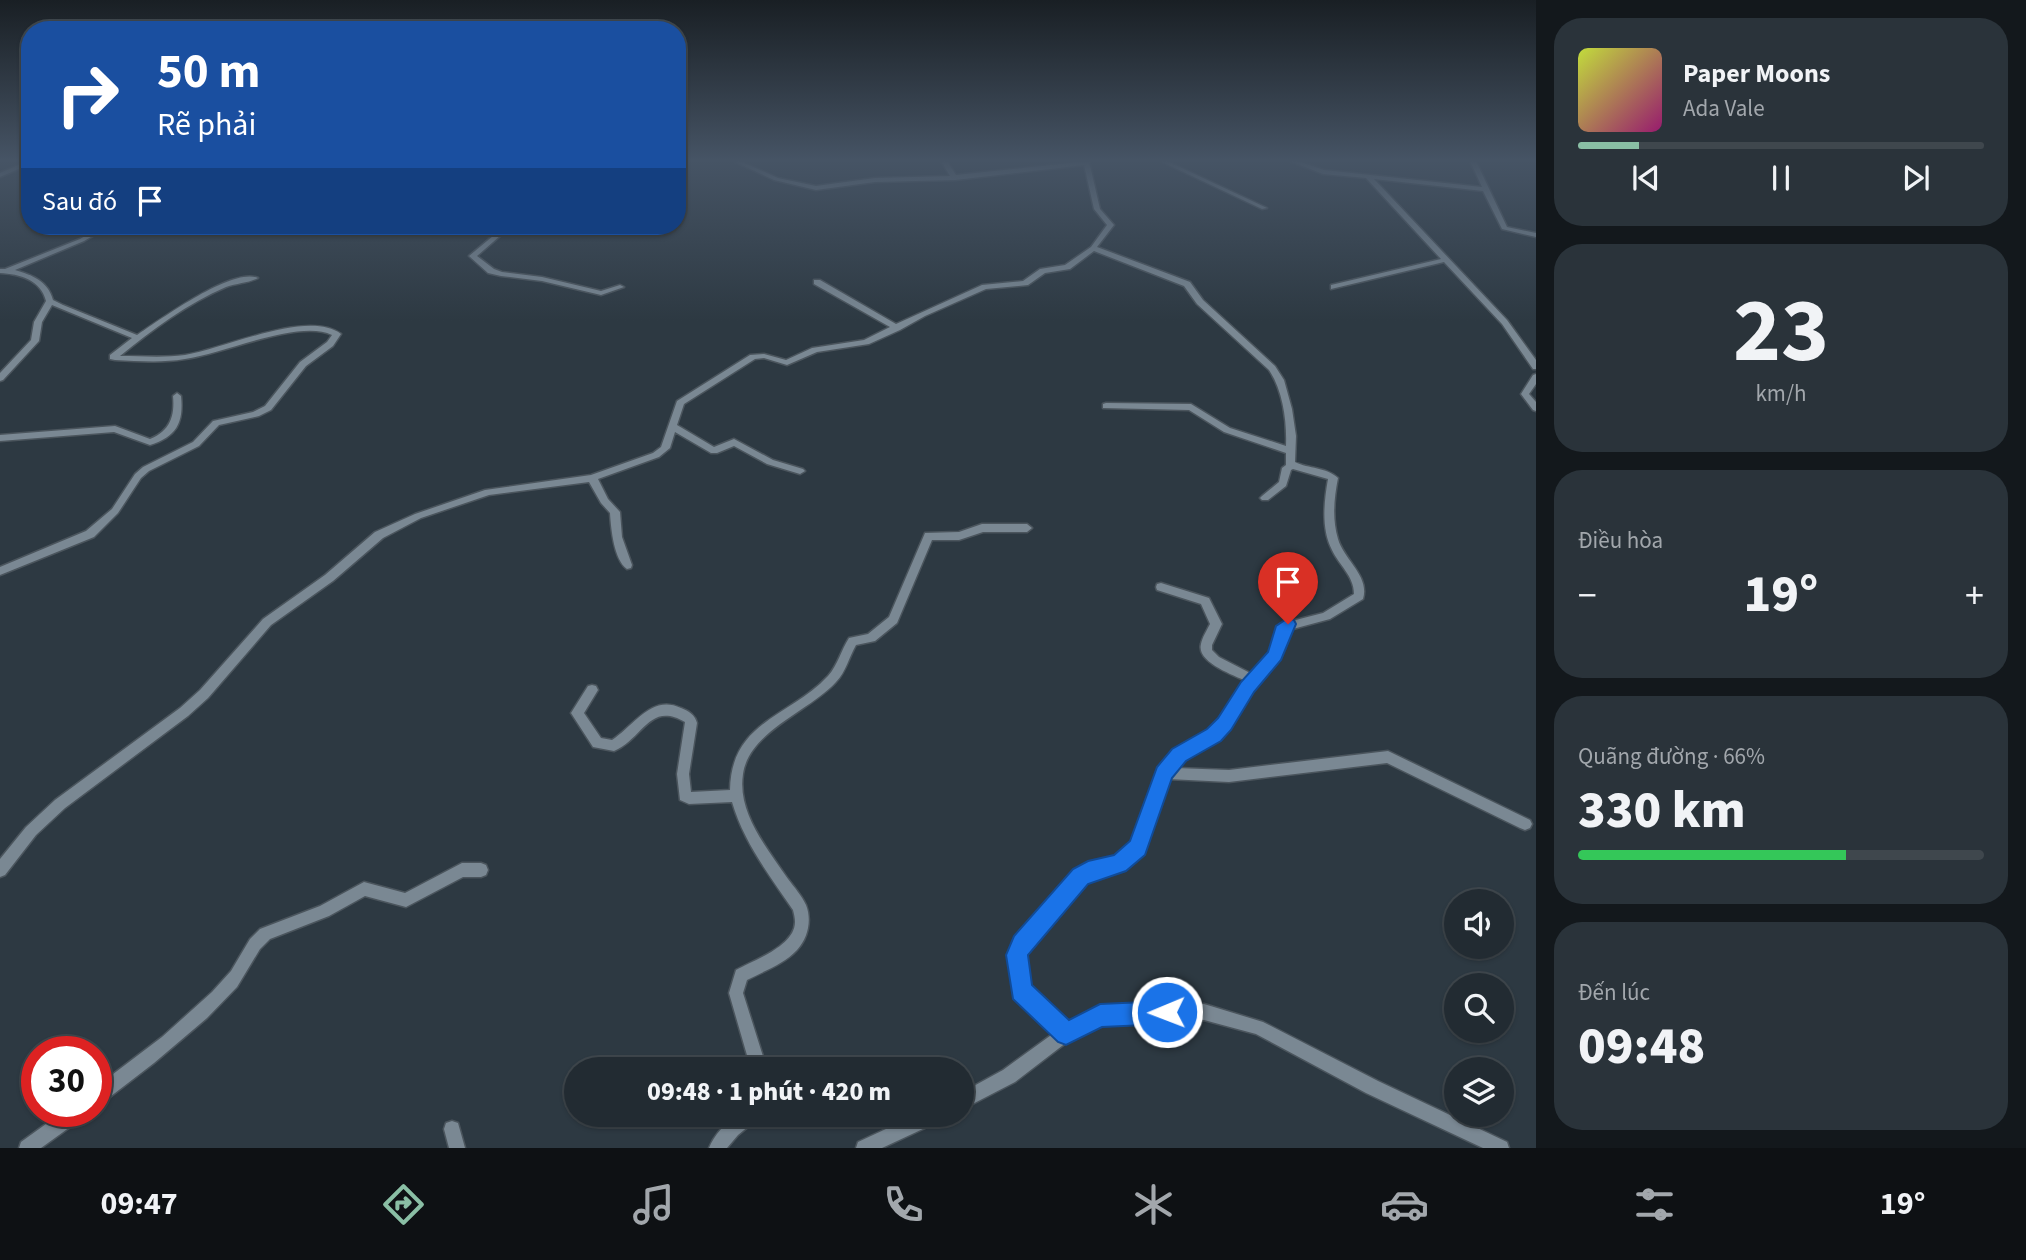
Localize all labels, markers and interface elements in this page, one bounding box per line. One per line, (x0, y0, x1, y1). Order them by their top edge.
text: 50 m (157, 37, 261, 107)
icon: right (42, 49, 133, 140)
text: Paper Moons (1683, 55, 1830, 92)
text: Ada Vale (1683, 92, 1765, 125)
text: Rẽ phải (157, 102, 256, 148)
icon: previous (1627, 159, 1665, 197)
icon: pause (1762, 159, 1800, 197)
icon: next (1897, 159, 1935, 197)
icon: arrive (131, 182, 169, 220)
text: Sau đó (42, 183, 117, 220)
text: 23 (1733, 267, 1829, 396)
text: km/h (1755, 377, 1807, 410)
text: Điều hòa (1578, 524, 1663, 557)
pin (1258, 552, 1318, 624)
text: 19° (1744, 558, 1818, 632)
icon: arrive (1269, 563, 1307, 601)
text: − (1578, 569, 1597, 623)
text: + (1965, 569, 1984, 623)
text: Quãng đường · 66% (1578, 740, 1765, 773)
text: 330 km (1578, 774, 1746, 848)
map controls (1444, 889, 1514, 1127)
button: sound (1444, 889, 1514, 959)
button: search (1444, 973, 1514, 1043)
position arrow (1130, 975, 1204, 1049)
text: Đến lúc (1578, 976, 1650, 1009)
text: 09:48 (1578, 1010, 1705, 1084)
speed limit sign: 30 (21, 1036, 112, 1127)
button: layers (1444, 1057, 1514, 1127)
text: 09:48 · 1 phút · 420 m (647, 1073, 891, 1110)
icon: directions (379, 1180, 428, 1229)
icon: music (629, 1180, 678, 1229)
icon: phone (879, 1180, 928, 1229)
icon: climate (1129, 1180, 1178, 1229)
icon: car (1380, 1180, 1429, 1229)
icon: filters (1630, 1180, 1679, 1229)
text: 09:47 (101, 1181, 178, 1227)
text: 19° (1880, 1181, 1925, 1227)

